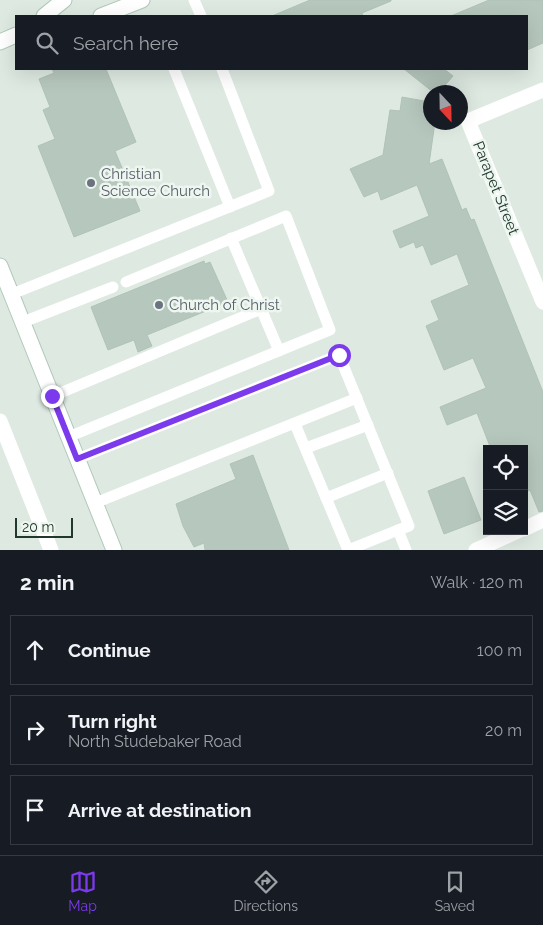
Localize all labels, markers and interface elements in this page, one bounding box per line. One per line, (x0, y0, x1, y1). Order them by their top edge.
search box (15, 15, 528, 70)
icon: search (33, 29, 61, 57)
text: Search here (73, 32, 179, 54)
north arrow (423, 85, 468, 130)
street label: Parapet Street (469, 139, 523, 237)
place label: Christian Science Church (101, 165, 210, 200)
marker: Christian Science Church (85, 177, 97, 189)
place label: Church of Christ (169, 296, 280, 314)
marker: Church of Christ (153, 299, 165, 311)
route start (328, 344, 351, 367)
route end (41, 385, 64, 408)
map controls (483, 445, 528, 535)
button: locate (483, 445, 528, 490)
button: layers (483, 490, 528, 535)
scale bar (15, 515, 72, 538)
text: 20 m (22, 519, 54, 535)
text: 2 min (20, 570, 74, 595)
text: Walk · 120 m (431, 573, 523, 592)
icon: ahead (21, 636, 49, 664)
text: Continue (68, 639, 151, 661)
text: 100 m (477, 641, 522, 660)
text: Turn right (68, 710, 157, 732)
icon: right (21, 716, 49, 744)
text: 20 m (485, 721, 522, 740)
text: North Studebaker Road (68, 732, 242, 751)
icon: arrive (21, 796, 49, 824)
text: Arrive at destination (68, 799, 252, 821)
tab: Map (68, 868, 97, 914)
tab: Directions (233, 868, 298, 914)
tab: Saved (435, 868, 475, 914)

